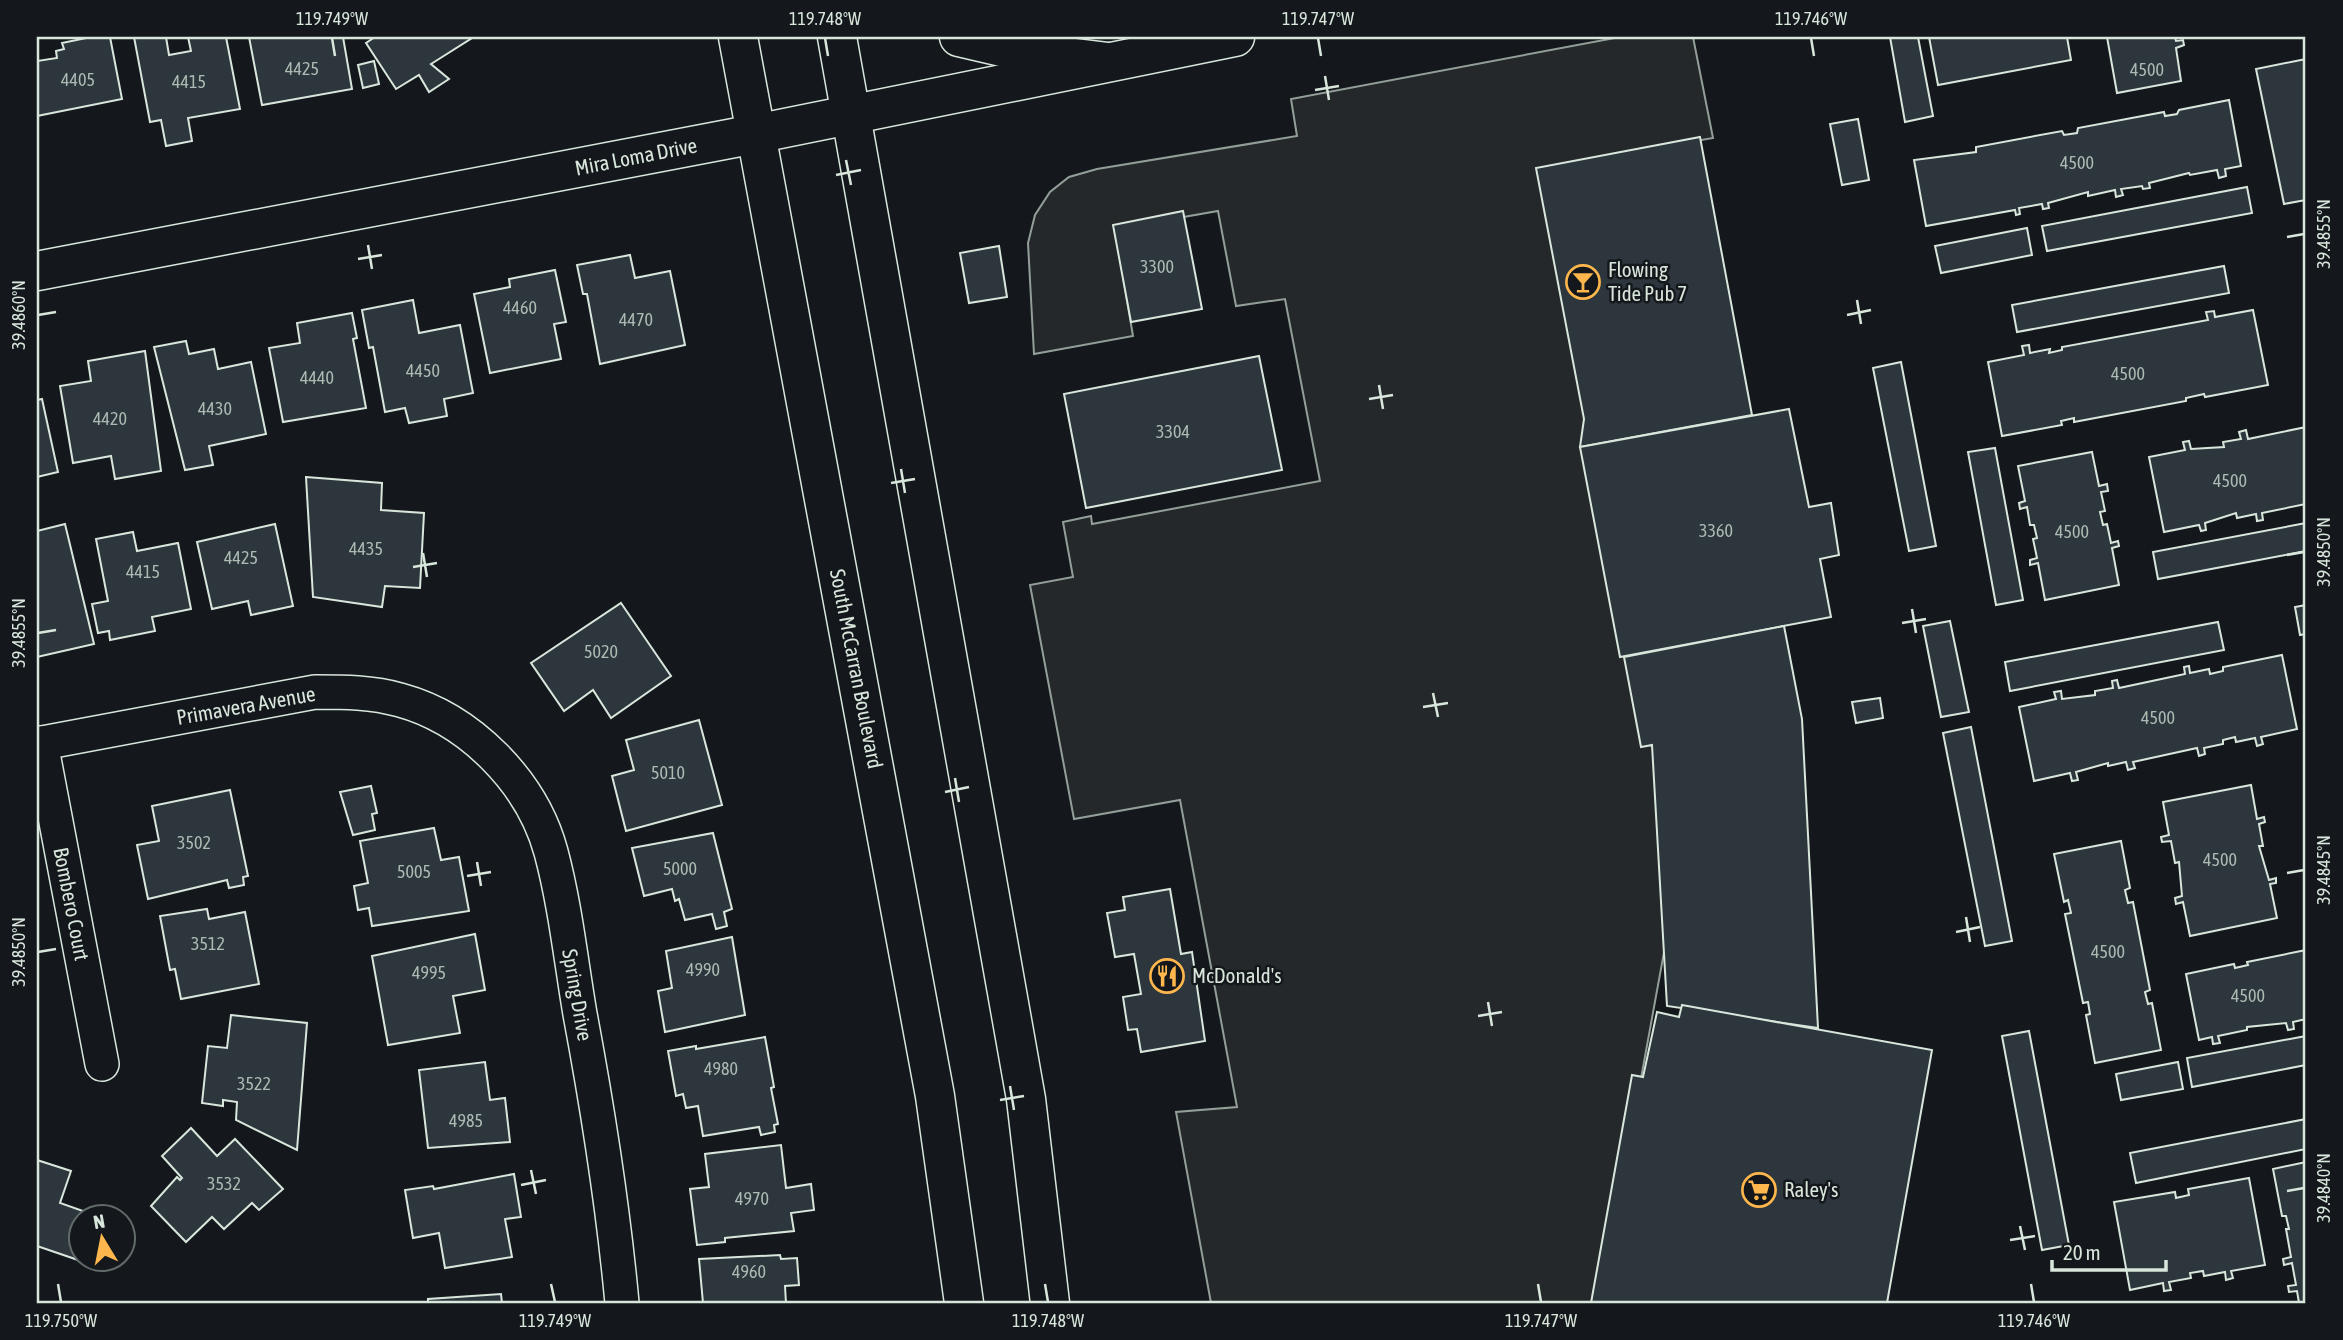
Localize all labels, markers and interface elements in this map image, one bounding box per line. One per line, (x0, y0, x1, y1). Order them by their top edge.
text: 119.749°W (296, 8, 368, 29)
text: 119.748°W (789, 8, 861, 29)
text: 119.747°W (1282, 8, 1354, 29)
text: 119.746°W (1775, 8, 1847, 29)
house number: 4425 (285, 58, 319, 79)
house number: 4500 (2130, 59, 2164, 80)
house number: 4405 (61, 69, 95, 90)
house number: 4415 (172, 71, 206, 92)
street label: Mira Loma Drive (573, 132, 699, 180)
house number: 4500 (2060, 152, 2094, 173)
text: 39.4855°N (2313, 199, 2334, 269)
house number: 3300 (1140, 256, 1174, 277)
place label: Flowing Tide Pub 7 (1608, 257, 1687, 305)
bar icon: Flowing Tide Pub 7 (1564, 263, 1602, 301)
text: 39.4860°N (8, 280, 29, 350)
house number: 4460 (503, 297, 537, 318)
house number: 4470 (619, 309, 653, 330)
house number: 4450 (406, 360, 440, 381)
house number: 4500 (2111, 363, 2145, 384)
house number: 4440 (300, 367, 334, 388)
house number: 4430 (198, 398, 232, 419)
house number: 4420 (93, 408, 127, 429)
house number: 3304 (1156, 421, 1190, 442)
house number: 4500 (2213, 470, 2247, 491)
text: 39.4850°N (2313, 517, 2334, 587)
house number: 3360 (1699, 520, 1733, 541)
house number: 4500 (2055, 521, 2089, 542)
house number: 4435 (349, 538, 383, 559)
house number: 4425 (224, 547, 258, 568)
house number: 4415 (126, 561, 160, 582)
street label: South McCarran Boulevard (826, 567, 888, 771)
text: 39.4855°N (8, 598, 29, 668)
house number: 5020 (584, 641, 618, 662)
street label: Primavera Avenue (174, 681, 317, 729)
house number: 4500 (2141, 707, 2175, 728)
house number: 5010 (651, 762, 685, 783)
house number: 3502 (177, 832, 211, 853)
text: 39.4845°N (2313, 835, 2334, 905)
street label: Bombero Court (49, 845, 95, 962)
house number: 4500 (2203, 849, 2237, 870)
house number: 5000 (663, 858, 697, 879)
house number: 5005 (397, 861, 431, 882)
text: 39.4850°N (8, 917, 29, 987)
house number: 3512 (191, 933, 225, 954)
house number: 4500 (2091, 941, 2125, 962)
street label: Spring Drive (558, 947, 598, 1043)
restaurant icon: McDonald's (1148, 957, 1186, 995)
house number: 4990 (686, 959, 720, 980)
house number: 4995 (412, 962, 446, 983)
place label: McDonald's (1192, 963, 1282, 987)
house number: 4500 (2231, 985, 2265, 1006)
house number: 4980 (704, 1058, 738, 1079)
house number: 3522 (237, 1073, 271, 1094)
house number: 4985 (449, 1110, 483, 1131)
text: 39.4840°N (2313, 1153, 2334, 1223)
supermarket icon: Raley's (1740, 1171, 1778, 1209)
house number: 3532 (207, 1173, 241, 1194)
place label: Raley's (1784, 1177, 1838, 1201)
house number: 4970 (735, 1188, 769, 1209)
north arrow (66, 1204, 136, 1274)
text: N (92, 1209, 106, 1233)
scale bar (2052, 1228, 2166, 1272)
text: 20 m (2063, 1240, 2101, 1264)
house number: 4960 (732, 1261, 766, 1282)
text: 119.750°W (25, 1310, 97, 1331)
text: 119.749°W (519, 1310, 591, 1331)
text: 119.748°W (1012, 1310, 1084, 1331)
text: 119.747°W (1505, 1310, 1577, 1331)
text: 119.746°W (1998, 1310, 2070, 1331)

